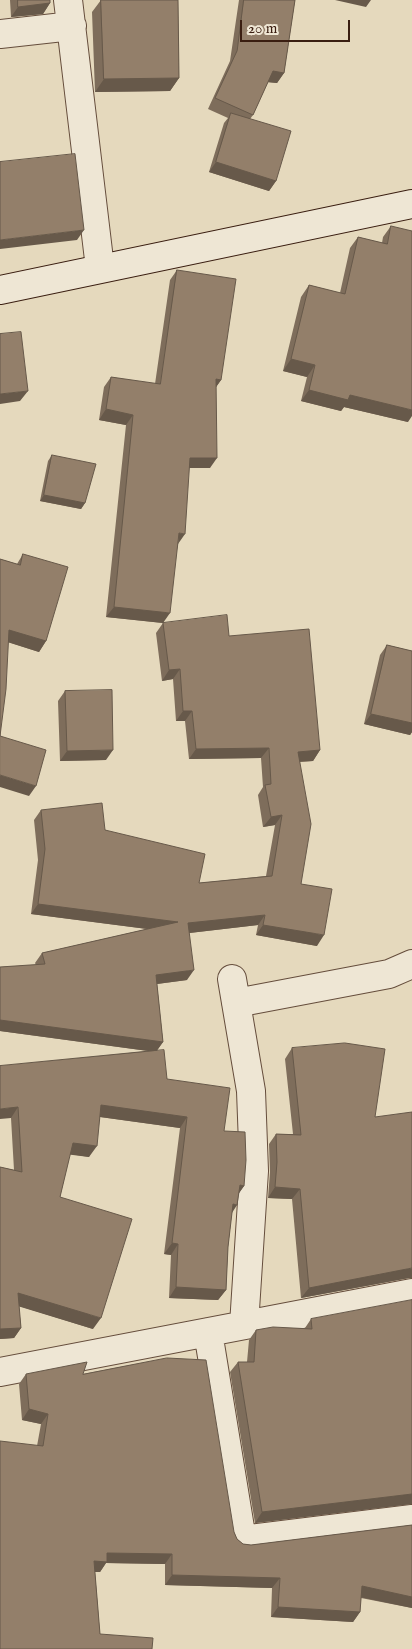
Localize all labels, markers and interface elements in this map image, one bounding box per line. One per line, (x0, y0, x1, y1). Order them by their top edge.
scale bar (242, 10, 352, 42)
text: 20 m (248, 19, 277, 38)

